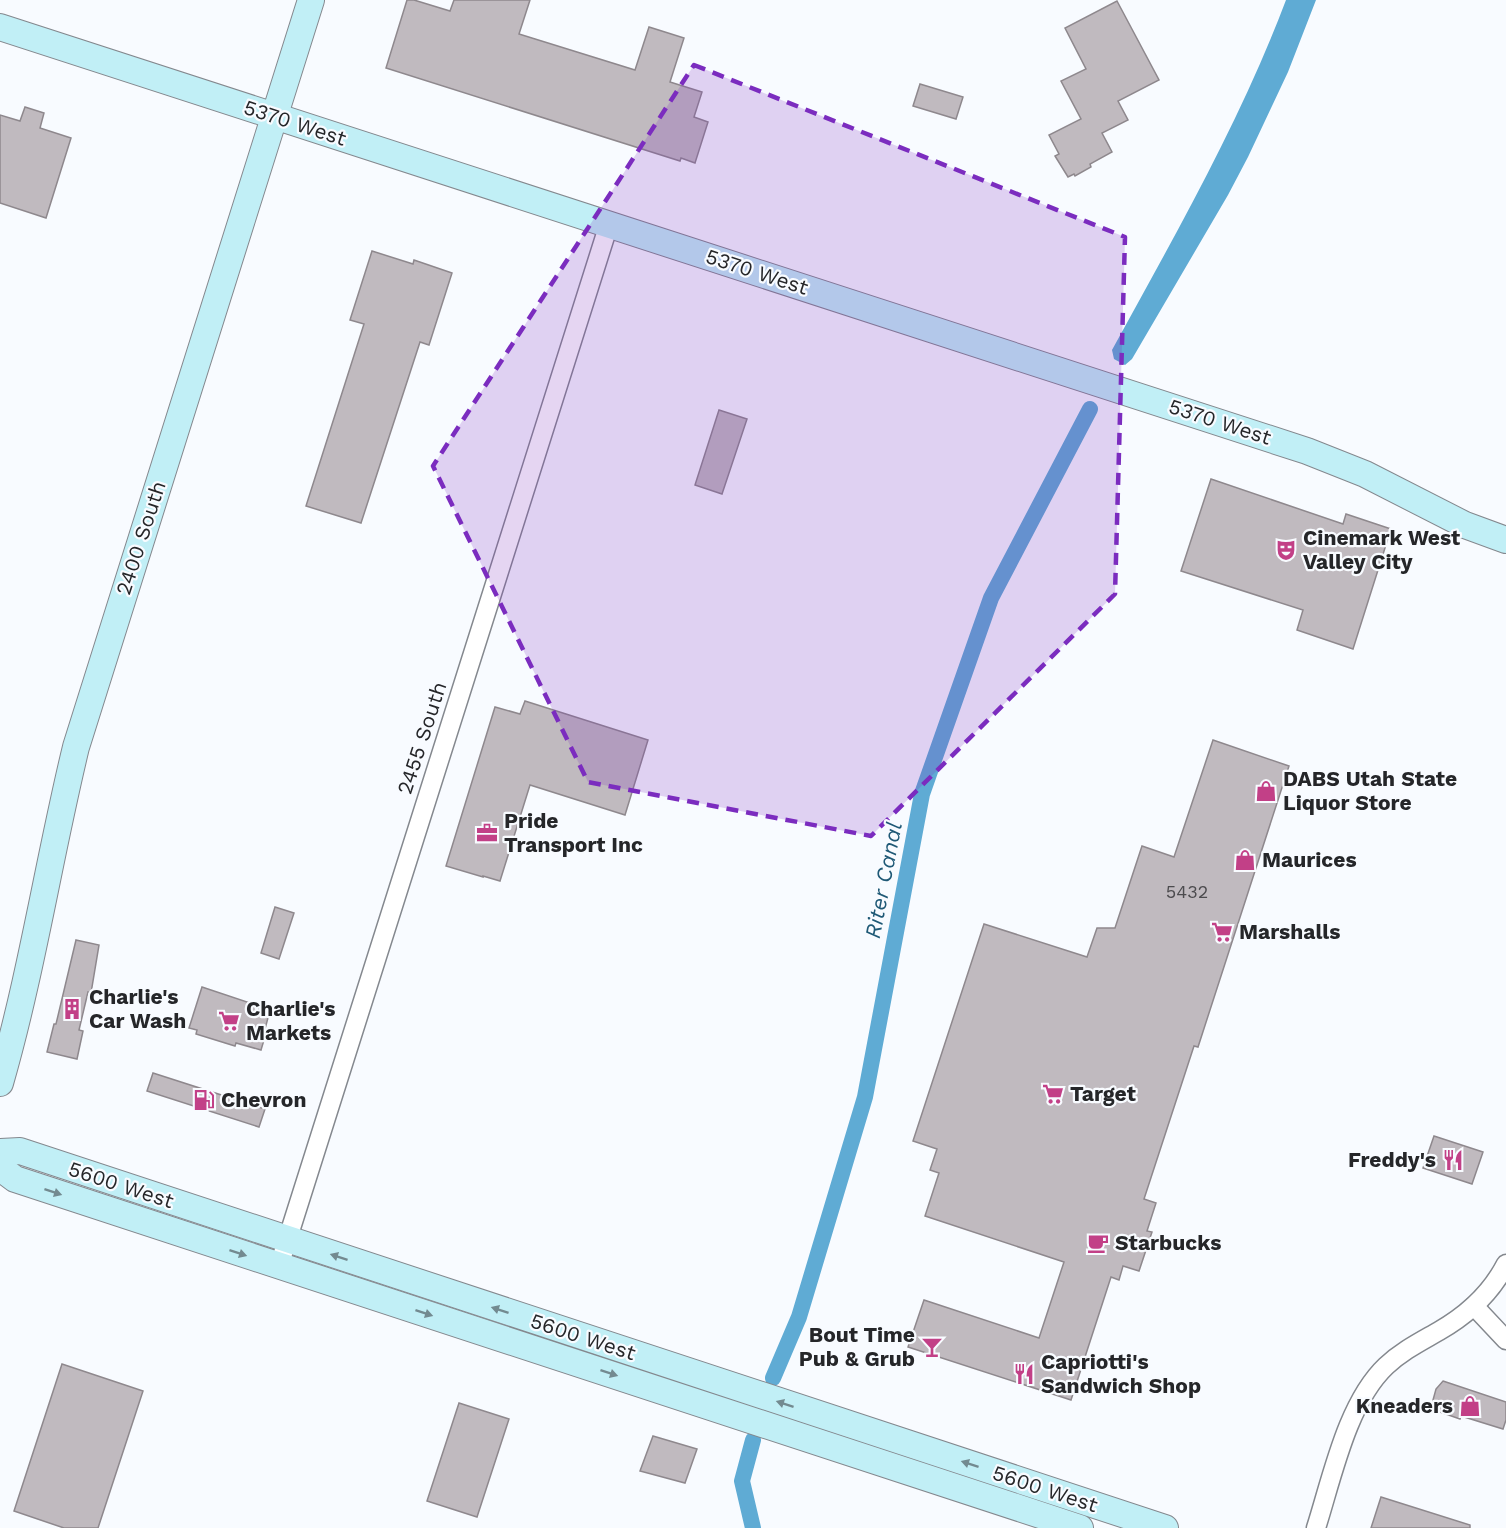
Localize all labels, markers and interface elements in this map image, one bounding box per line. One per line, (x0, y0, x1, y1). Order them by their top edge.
street label: 5370 West (241, 94, 350, 151)
street label: 5370 West (703, 243, 812, 300)
street label: 5370 West (1166, 393, 1275, 450)
street label: 2400 South (110, 478, 171, 598)
place label: Cinemark West Valley City (1303, 525, 1460, 574)
theatre icon: Cinemark West Valley City (1274, 538, 1298, 562)
street label: 2455 South (392, 678, 451, 797)
place label: DABS Utah State Liquor Store (1283, 766, 1457, 815)
shop icon: DABS Utah State Liquor Store (1254, 779, 1278, 803)
place label: Pride Transport Inc (504, 808, 643, 857)
water label: Riter Canal (860, 819, 907, 940)
office icon: Pride Transport Inc (475, 821, 499, 845)
place label: Maurices (1262, 847, 1357, 872)
shop icon: Maurices (1233, 848, 1257, 872)
house number: 5432 (1166, 881, 1208, 902)
place label: Marshalls (1239, 919, 1340, 944)
supermarket icon: Marshalls (1210, 920, 1234, 944)
place label: Charlie's Car Wash (89, 984, 186, 1033)
place label: Charlie's Markets (246, 996, 335, 1045)
building icon: Charlie's Car Wash (60, 997, 84, 1021)
supermarket icon: Charlie's Markets (217, 1009, 241, 1033)
place label: Target (1070, 1081, 1136, 1106)
supermarket icon: Target (1041, 1082, 1065, 1106)
place label: Chevron (221, 1087, 306, 1112)
fuel station icon: Chevron (192, 1088, 216, 1112)
place label: Freddy's (1348, 1147, 1436, 1172)
restaurant icon: Freddy's (1441, 1148, 1465, 1172)
street label: 5600 West (65, 1156, 177, 1213)
one-way arrow (44, 1188, 62, 1197)
place label: Starbucks (1115, 1230, 1221, 1255)
cafe icon: Starbucks (1086, 1231, 1110, 1255)
one-way arrow (229, 1248, 247, 1258)
one-way arrow (330, 1251, 348, 1261)
one-way arrow (491, 1305, 509, 1314)
one-way arrow (415, 1308, 433, 1318)
street label: 5600 West (527, 1308, 639, 1365)
place label: Bout Time Pub & Grub (799, 1322, 915, 1371)
bar icon: Bout Time Pub & Grub (920, 1335, 944, 1359)
place label: Capriotti's Sandwich Shop (1041, 1349, 1201, 1398)
restaurant icon: Capriotti's Sandwich Shop (1012, 1362, 1036, 1386)
one-way arrow (600, 1369, 618, 1378)
place label: Kneaders (1356, 1393, 1453, 1418)
shop icon: Kneaders (1458, 1394, 1482, 1418)
one-way arrow (776, 1398, 794, 1408)
one-way arrow (961, 1459, 979, 1468)
street label: 5600 West (989, 1460, 1101, 1517)

